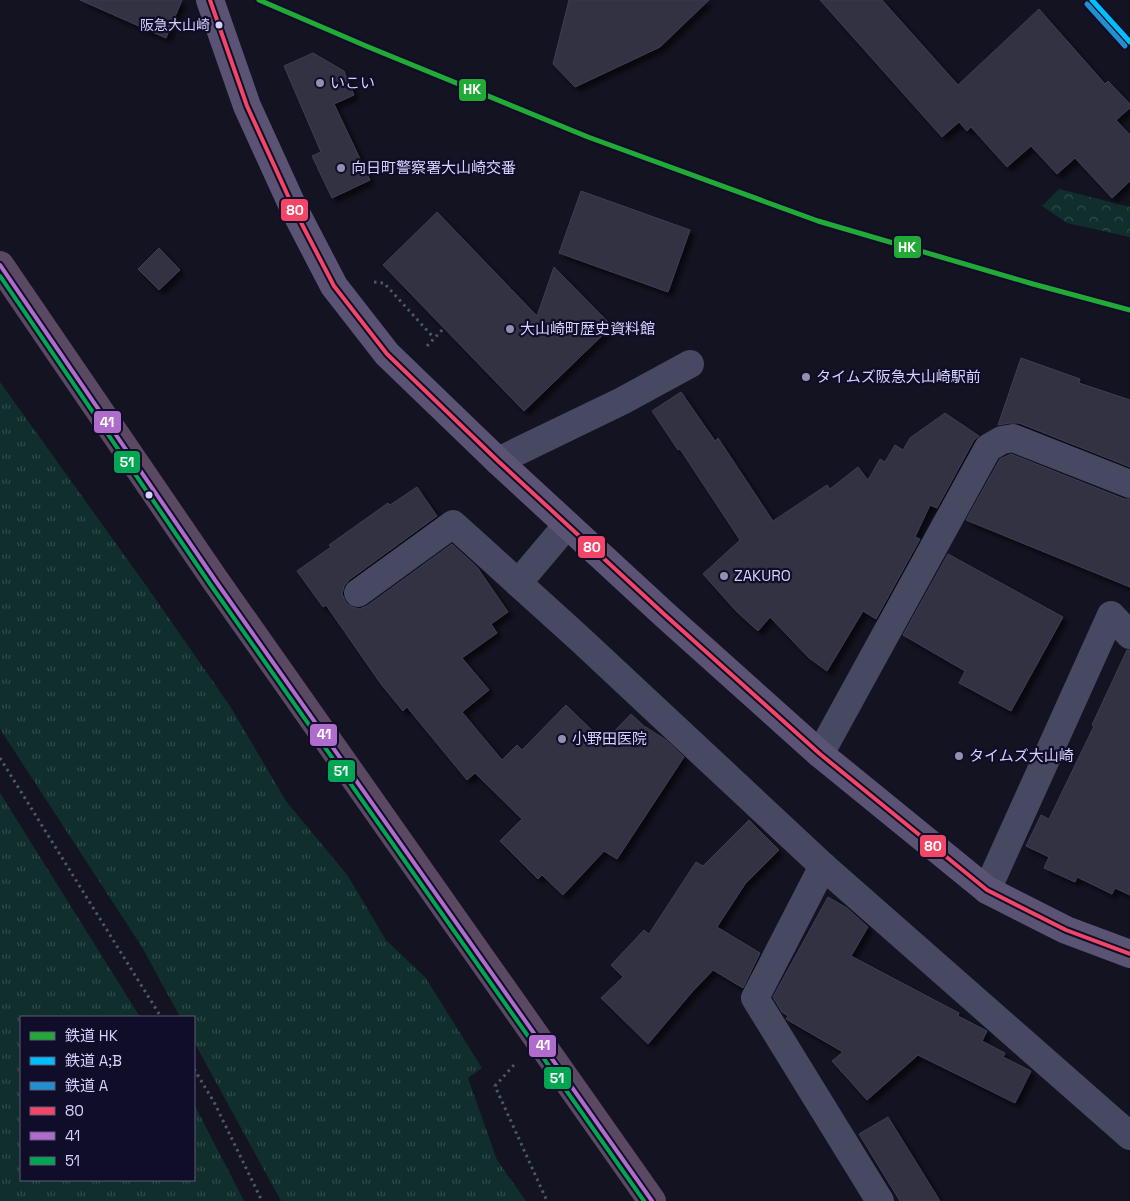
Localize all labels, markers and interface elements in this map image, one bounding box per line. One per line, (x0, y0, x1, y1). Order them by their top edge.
place label: 阪急大山崎 (140, 16, 210, 34)
marker: 阪急大山崎 (214, 20, 224, 30)
place label: いこい (330, 73, 375, 92)
marker: いこい (314, 77, 326, 89)
line badge: HK (458, 78, 487, 102)
text: HK (463, 80, 481, 98)
place label: 向日町警察署大山崎交番 (351, 158, 516, 177)
marker: 向日町警察署大山崎交番 (335, 162, 347, 174)
line badge: 80 (280, 198, 309, 222)
text: 80 (286, 201, 304, 219)
line badge: HK (893, 235, 922, 259)
text: HK (898, 238, 916, 256)
place label: 大山崎町歴史資料館 (520, 319, 655, 338)
marker: 大山崎町歴史資料館 (504, 323, 516, 335)
place label: タイムズ阪急大山崎駅前 (816, 367, 981, 386)
marker: タイムズ阪急大山崎駅前 (800, 371, 812, 383)
line badge: 41 (93, 410, 122, 434)
text: 41 (100, 413, 114, 431)
line badge: 51 (113, 450, 141, 474)
text: 51 (120, 453, 134, 471)
unlabelled marker (144, 490, 154, 500)
line badge: 80 (577, 535, 606, 559)
text: 80 (583, 538, 601, 556)
place label: ZAKURO (734, 566, 791, 585)
marker: ZAKURO (718, 570, 730, 582)
line badge: 41 (309, 723, 338, 747)
text: 41 (317, 725, 331, 743)
place label: 小野田医院 (572, 729, 647, 748)
marker: 小野田医院 (556, 733, 568, 745)
place label: タイムズ大山崎 (969, 746, 1074, 765)
marker: タイムズ大山崎 (953, 750, 965, 762)
line badge: 51 (327, 759, 356, 783)
text: 51 (334, 762, 348, 780)
line badge: 80 (919, 834, 947, 858)
text: 80 (924, 837, 942, 855)
legend (20, 1016, 195, 1181)
text: 鉄道 HK (65, 1026, 118, 1045)
line badge: 41 (528, 1034, 557, 1058)
text: 41 (536, 1036, 550, 1054)
text: 鉄道 A;B (65, 1051, 122, 1070)
line badge: 51 (543, 1066, 572, 1090)
text: 51 (550, 1069, 564, 1087)
text: 鉄道 A (65, 1076, 109, 1095)
text: 80 (65, 1101, 84, 1120)
text: 41 (65, 1126, 80, 1145)
text: 51 (65, 1151, 80, 1170)

